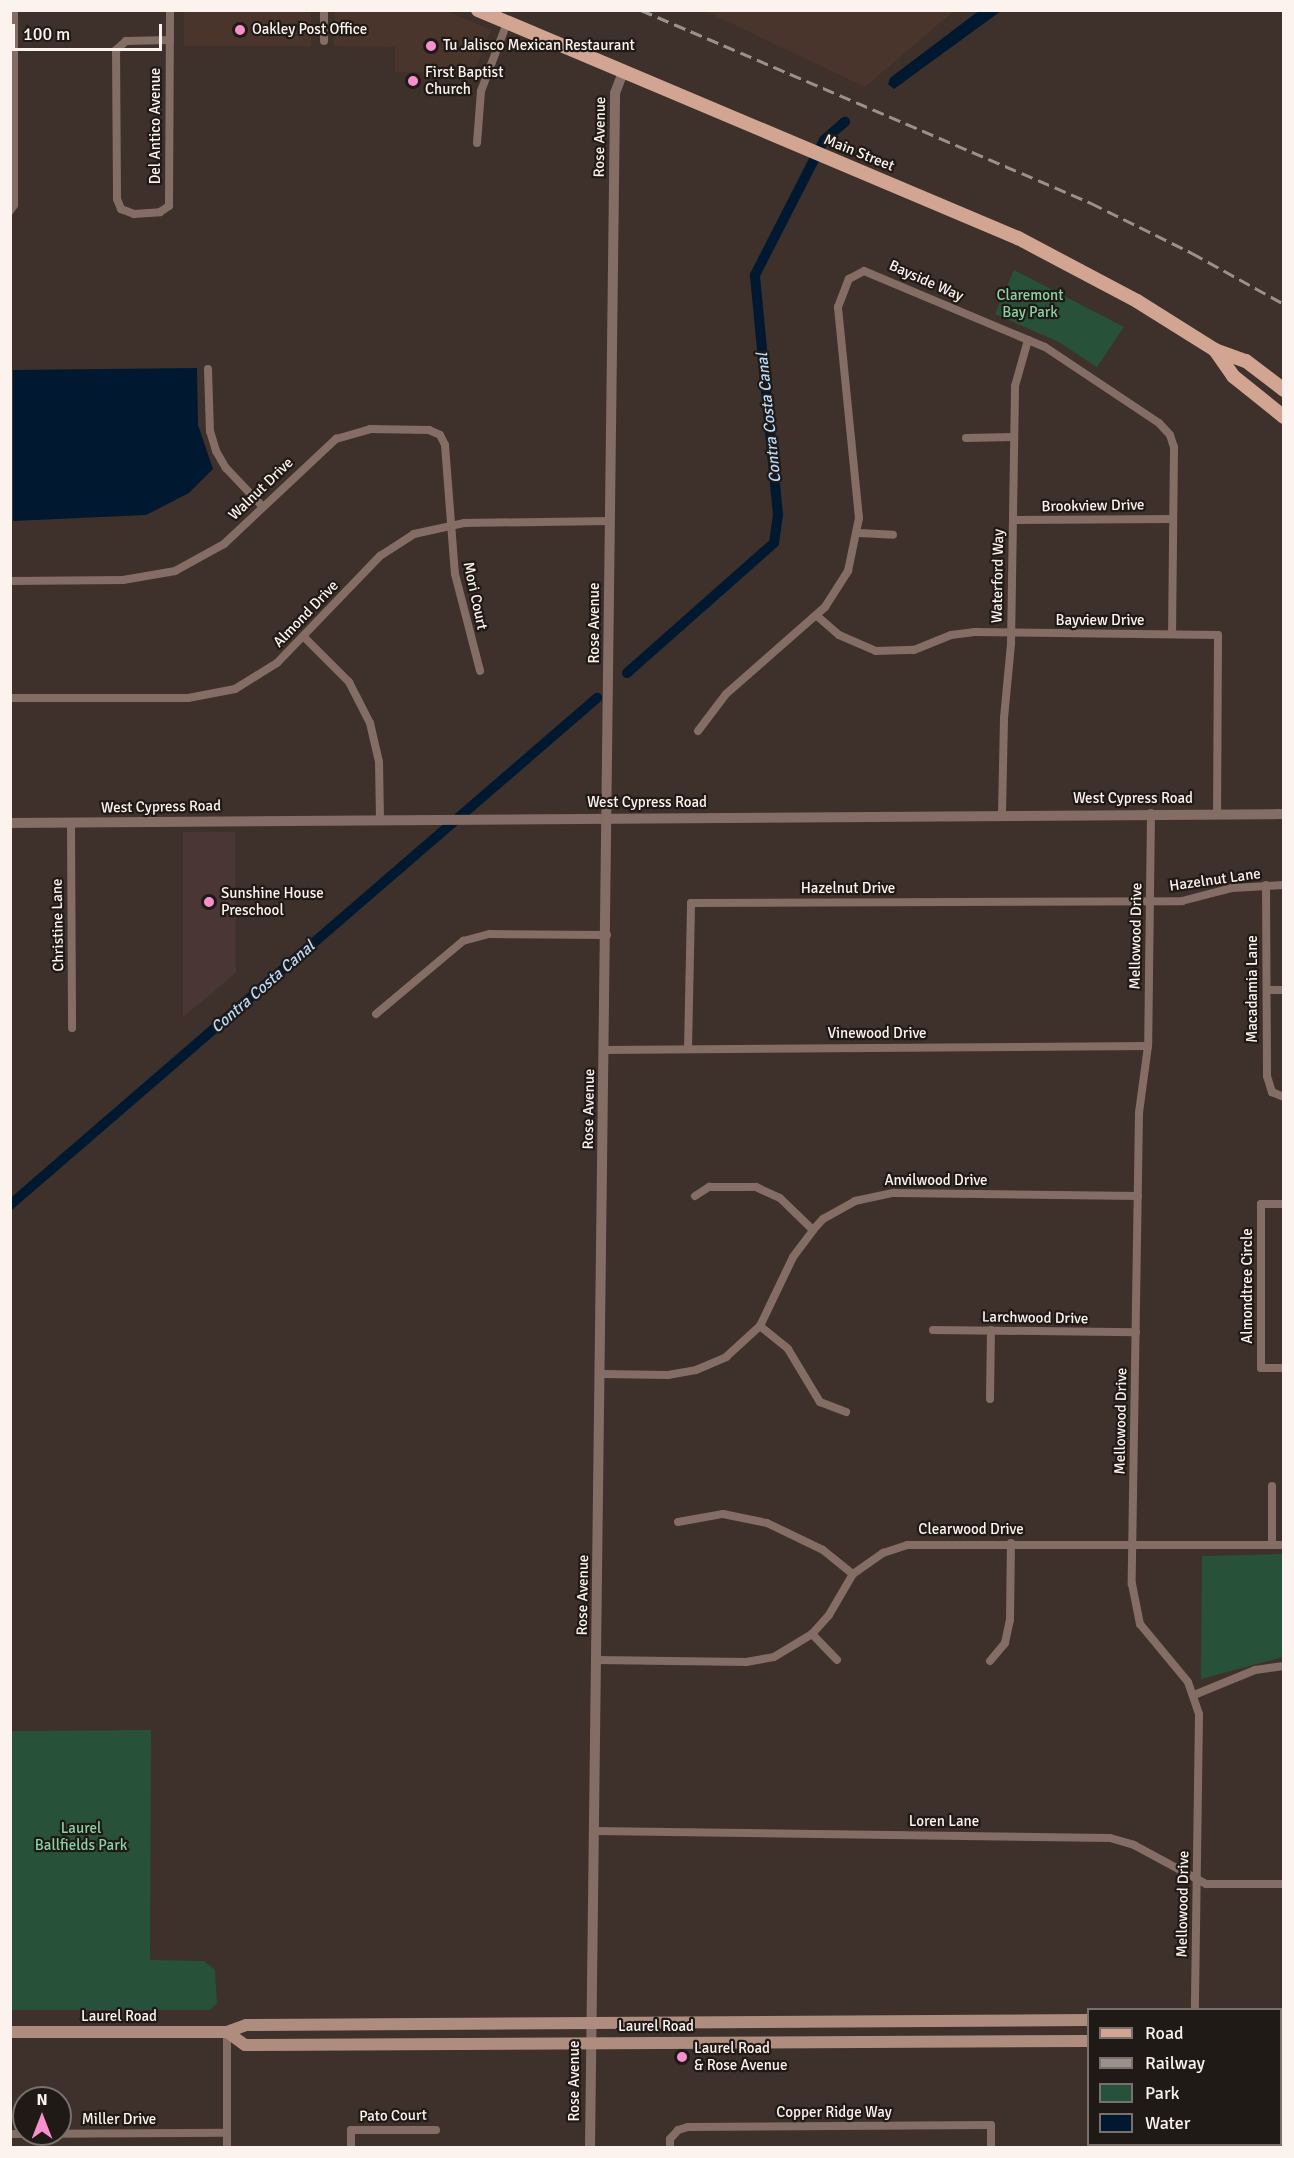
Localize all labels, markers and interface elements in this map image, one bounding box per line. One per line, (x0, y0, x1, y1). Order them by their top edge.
scale bar (15, 12, 165, 50)
place label: Oakley Post Office (252, 21, 367, 39)
text: 100 m (23, 23, 70, 45)
marker: Oakley Post Office (233, 23, 247, 37)
place label: Tu Jalisco Mexican Restaurant (443, 37, 635, 55)
marker: Tu Jalisco Mexican Restaurant (424, 39, 438, 53)
place label: First Baptist Church (425, 63, 503, 98)
street label: Del Antico Avenue (147, 68, 165, 184)
marker: First Baptist Church (406, 74, 420, 88)
street label: Rose Avenue (590, 96, 610, 178)
street label: Main Street (821, 131, 897, 175)
street label: Bayside Way (886, 257, 966, 305)
park label: Claremont Bay Park (996, 286, 1064, 321)
water label: Contra Costa Canal (753, 352, 785, 484)
street label: Walnut Drive (225, 454, 297, 524)
street label: Brookview Drive (1041, 496, 1145, 516)
street label: Waterford Way (988, 529, 1008, 623)
street label: Mori Court (459, 560, 491, 632)
street label: Almond Drive (270, 577, 342, 651)
street label: Rose Avenue (586, 583, 604, 663)
street label: Bayview Drive (1055, 612, 1145, 630)
street label: West Cypress Road (1073, 790, 1193, 808)
street label: West Cypress Road (587, 794, 707, 812)
street label: West Cypress Road (101, 797, 221, 817)
street label: Hazelnut Lane (1168, 865, 1262, 895)
street label: Christine Lane (48, 878, 68, 972)
street label: Hazelnut Drive (801, 880, 895, 898)
street label: Mellowood Drive (1126, 882, 1146, 990)
place label: Sunshine House Preschool (221, 884, 324, 919)
marker: Sunshine House Preschool (202, 895, 216, 909)
street label: Macadamia Lane (1244, 935, 1262, 1043)
water label: Contra Costa Canal (207, 937, 319, 1037)
street label: Vinewood Drive (827, 1025, 927, 1043)
street label: Rose Avenue (579, 1068, 599, 1150)
street label: Anvilwood Drive (884, 1172, 988, 1190)
street label: Almondtree Circle (1239, 1228, 1257, 1344)
street label: Larchwood Drive (982, 1308, 1088, 1328)
street label: Mellowood Drive (1111, 1367, 1131, 1475)
street label: Clearwood Drive (918, 1521, 1024, 1539)
street label: Rose Avenue (573, 1554, 593, 1636)
street label: Loren Lane (909, 1813, 979, 1831)
park label: Laurel Ballfields Park (35, 1819, 127, 1854)
street label: Mellowood Drive (1173, 1850, 1193, 1958)
street label: Laurel Road (81, 2008, 157, 2026)
legend (1087, 2008, 1282, 2146)
street label: Laurel Road (618, 2018, 694, 2036)
text: Road (1145, 2022, 1184, 2044)
place label: Laurel Road & Rose Avenue (694, 2039, 788, 2074)
street label: Rose Avenue (566, 2041, 584, 2121)
marker: Laurel Road & Rose Avenue (675, 2050, 689, 2064)
text: Railway (1145, 2052, 1205, 2074)
text: Park (1145, 2082, 1180, 2104)
north arrow (12, 2086, 72, 2146)
text: N (36, 2090, 48, 2110)
street label: Copper Ridge Way (776, 2104, 892, 2122)
street label: Pato Court (359, 2106, 427, 2126)
street label: Miller Drive (82, 2111, 156, 2129)
text: Water (1145, 2112, 1190, 2134)

